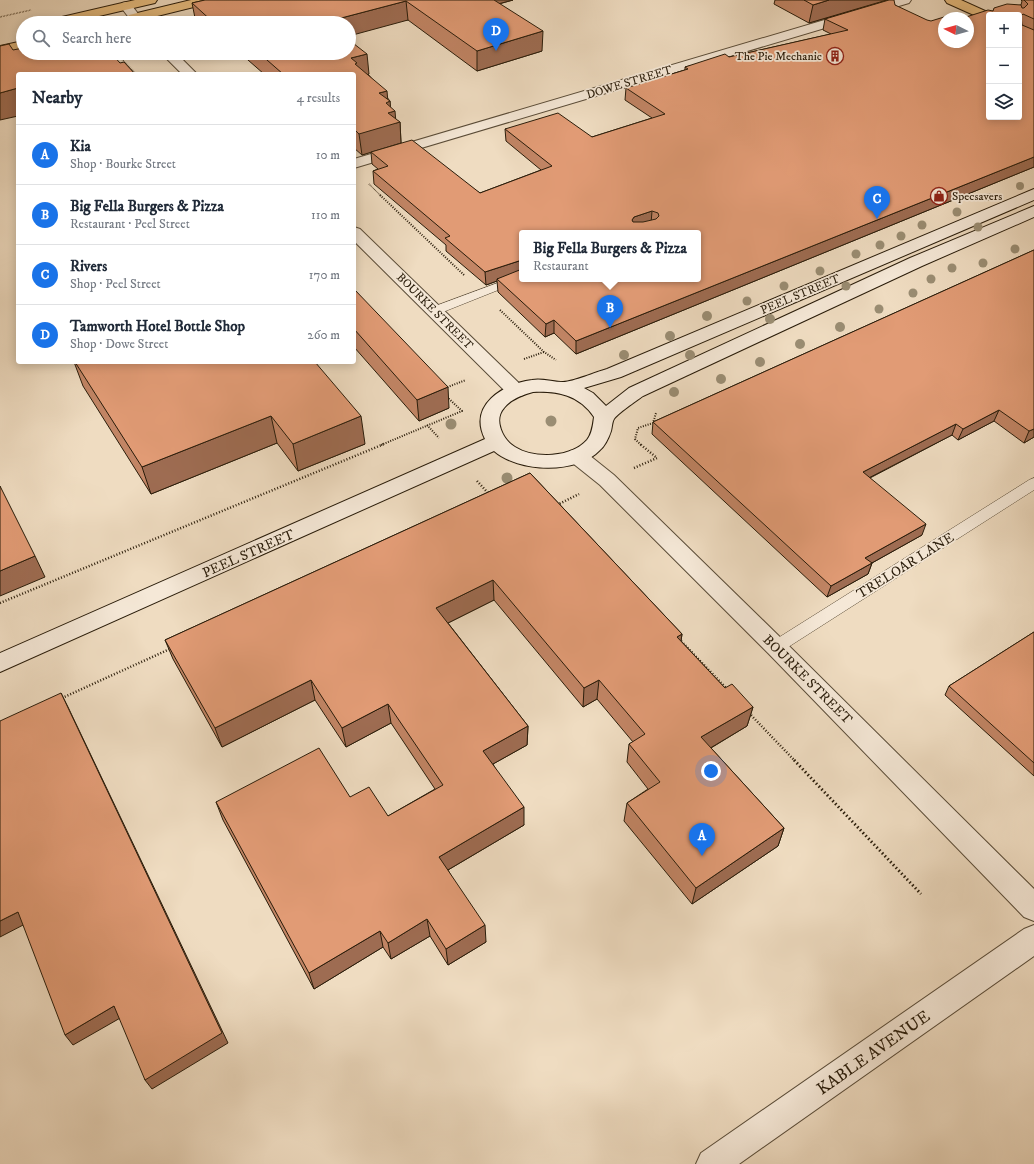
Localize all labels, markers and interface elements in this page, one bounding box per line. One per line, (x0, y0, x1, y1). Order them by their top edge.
north arrow (938, 12, 974, 48)
map controls (986, 12, 1022, 120)
button: + (986, 12, 1022, 48)
search box (16, 16, 356, 60)
pin: D (483, 18, 509, 51)
icon: search (30, 27, 52, 49)
text: Search here (62, 29, 131, 48)
building icon: The Pie Mechanic (825, 46, 845, 66)
button: − (986, 48, 1022, 84)
place label: The Pie Mechanic (735, 49, 822, 64)
street label: DOWE STREET (584, 62, 674, 103)
button: layers (986, 84, 1022, 120)
text: Nearby (32, 87, 82, 109)
text: 4 results (297, 90, 340, 106)
text: Kia (70, 137, 91, 156)
text: A (41, 147, 49, 163)
text: 10 m (316, 147, 340, 163)
text: Shop · Bourke Street (70, 156, 176, 172)
pin: C (864, 186, 890, 219)
shop icon: Specsavers (929, 186, 949, 206)
place label: Specsavers (952, 189, 1002, 204)
text: Big Fella Burgers & Pizza (70, 197, 224, 216)
text: B (41, 207, 49, 223)
text: 110 m (311, 207, 340, 223)
text: Restaurant · Peel Street (70, 216, 190, 232)
popup (519, 230, 701, 282)
text: Big Fella Burgers & Pizza (533, 239, 687, 258)
text: Rivers (70, 257, 107, 276)
text: Restaurant (533, 258, 589, 274)
text: C (41, 267, 49, 283)
text: 170 m (309, 267, 340, 283)
street label: BOURKE STREET (393, 270, 476, 353)
street label: PEEL STREET (758, 271, 842, 318)
text: Shop · Peel Street (70, 276, 161, 292)
pin: B (597, 295, 623, 328)
text: Tamworth Hotel Bottle Shop (70, 317, 245, 336)
text: D (40, 327, 50, 343)
text: 260 m (307, 327, 340, 343)
text: Shop · Dowe Street (70, 336, 168, 352)
street label: PEEL STREET (200, 525, 298, 582)
street label: TRELOAR LANE (853, 529, 958, 603)
street label: BOURKE STREET (759, 631, 856, 729)
your location (701, 761, 721, 781)
pin: A (689, 823, 715, 856)
street label: KABLE AVENUE (813, 1005, 935, 1100)

